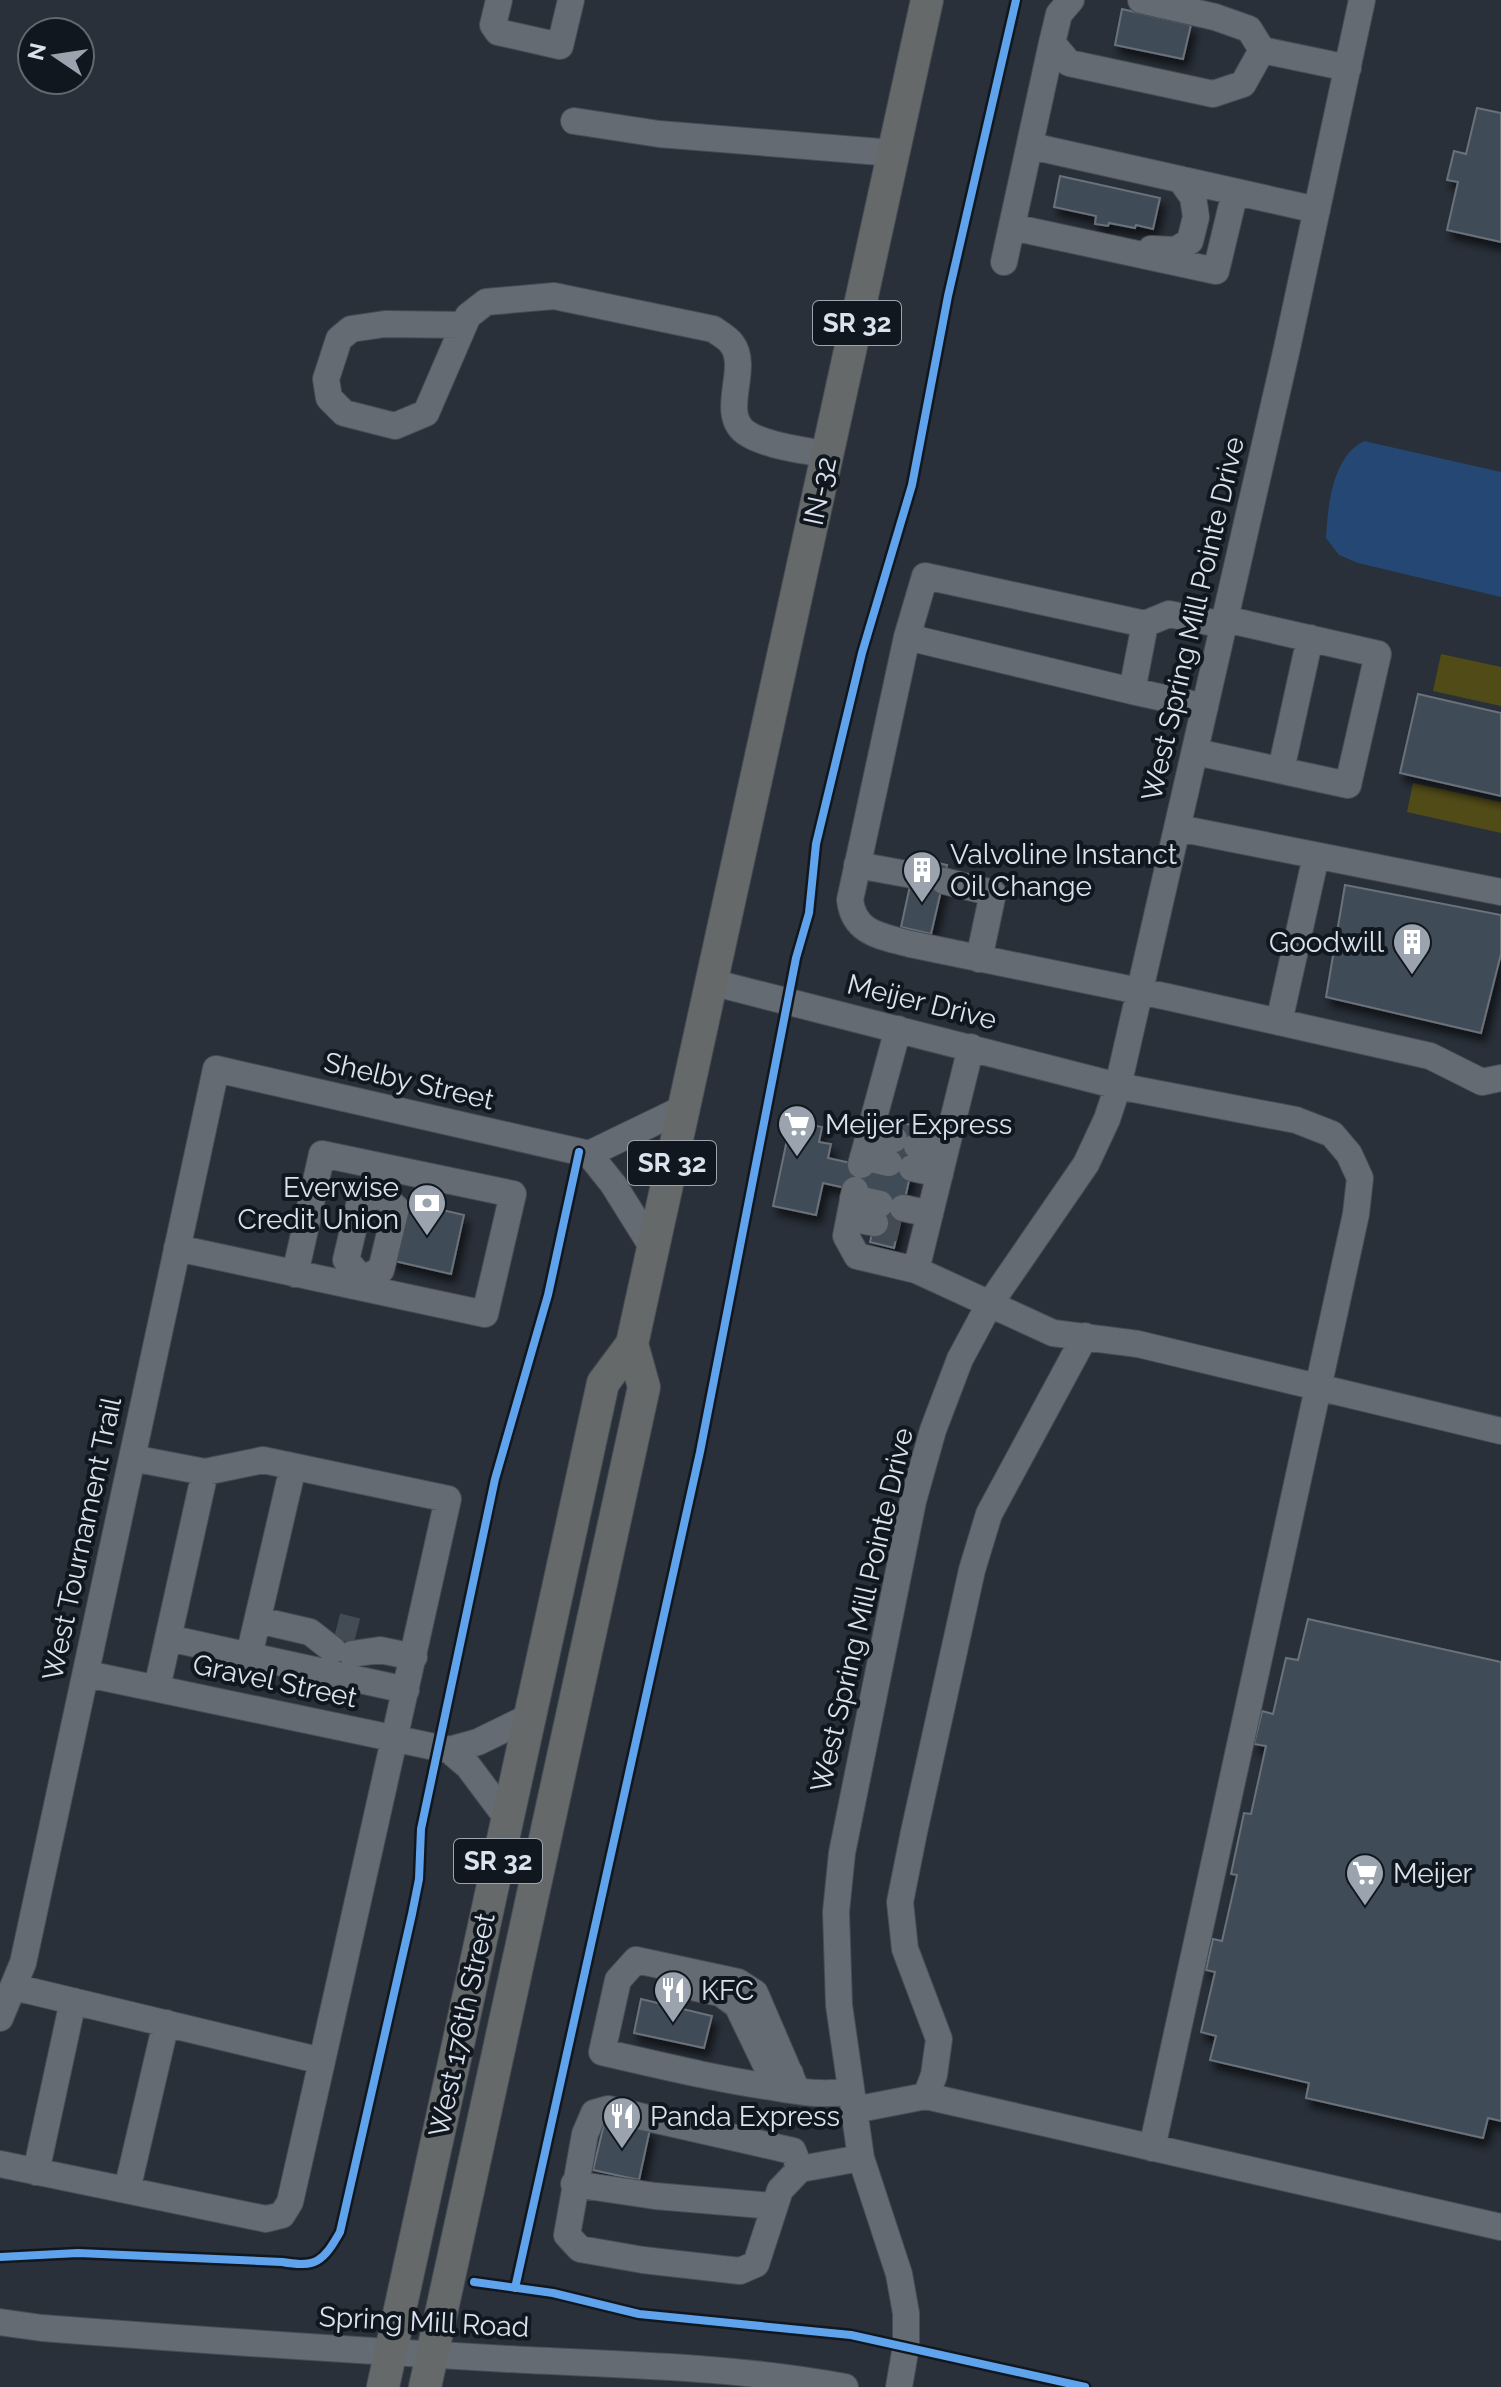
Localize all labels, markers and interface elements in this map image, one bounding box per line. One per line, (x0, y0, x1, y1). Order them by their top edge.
north arrow (16, 16, 96, 96)
text: N (22, 40, 51, 63)
road number: SR 32 (813, 301, 901, 345)
street label: West Spring Mill Pointe Drive (1135, 434, 1251, 804)
street label: IN-32 (797, 454, 843, 528)
place label: Valvoline Instanct Oil Change (950, 838, 1178, 903)
building icon: Valvoline Instanct Oil Change (901, 849, 943, 904)
building icon: Goodwill (1391, 921, 1433, 976)
place label: Goodwill (1269, 926, 1384, 959)
street label: Meijer Drive (844, 968, 1000, 1036)
street label: Shelby Street (321, 1045, 498, 1117)
supermarket icon: Meijer Express (776, 1103, 818, 1158)
place label: Meijer Express (825, 1108, 1012, 1141)
road number: SR 32 (628, 1141, 716, 1185)
place label: Everwise Credit Union (238, 1171, 399, 1236)
bank icon: Everwise Credit Union (406, 1182, 448, 1237)
street label: West Tournament Trail (36, 1394, 128, 1684)
street label: West Spring Mill Pointe Drive (804, 1425, 920, 1795)
street label: Gravel Street (190, 1647, 361, 1715)
road number: SR 32 (454, 1839, 542, 1883)
supermarket icon: Meijer (1344, 1852, 1386, 1907)
place label: Meijer (1393, 1857, 1473, 1890)
street label: West 176th Street (422, 1909, 502, 2140)
restaurant icon: KFC (652, 1969, 694, 2024)
place label: KFC (701, 1974, 754, 2007)
restaurant icon: Panda Express (601, 2095, 643, 2150)
place label: Panda Express (650, 2100, 840, 2133)
street label: Spring Mill Road (318, 2300, 530, 2344)

